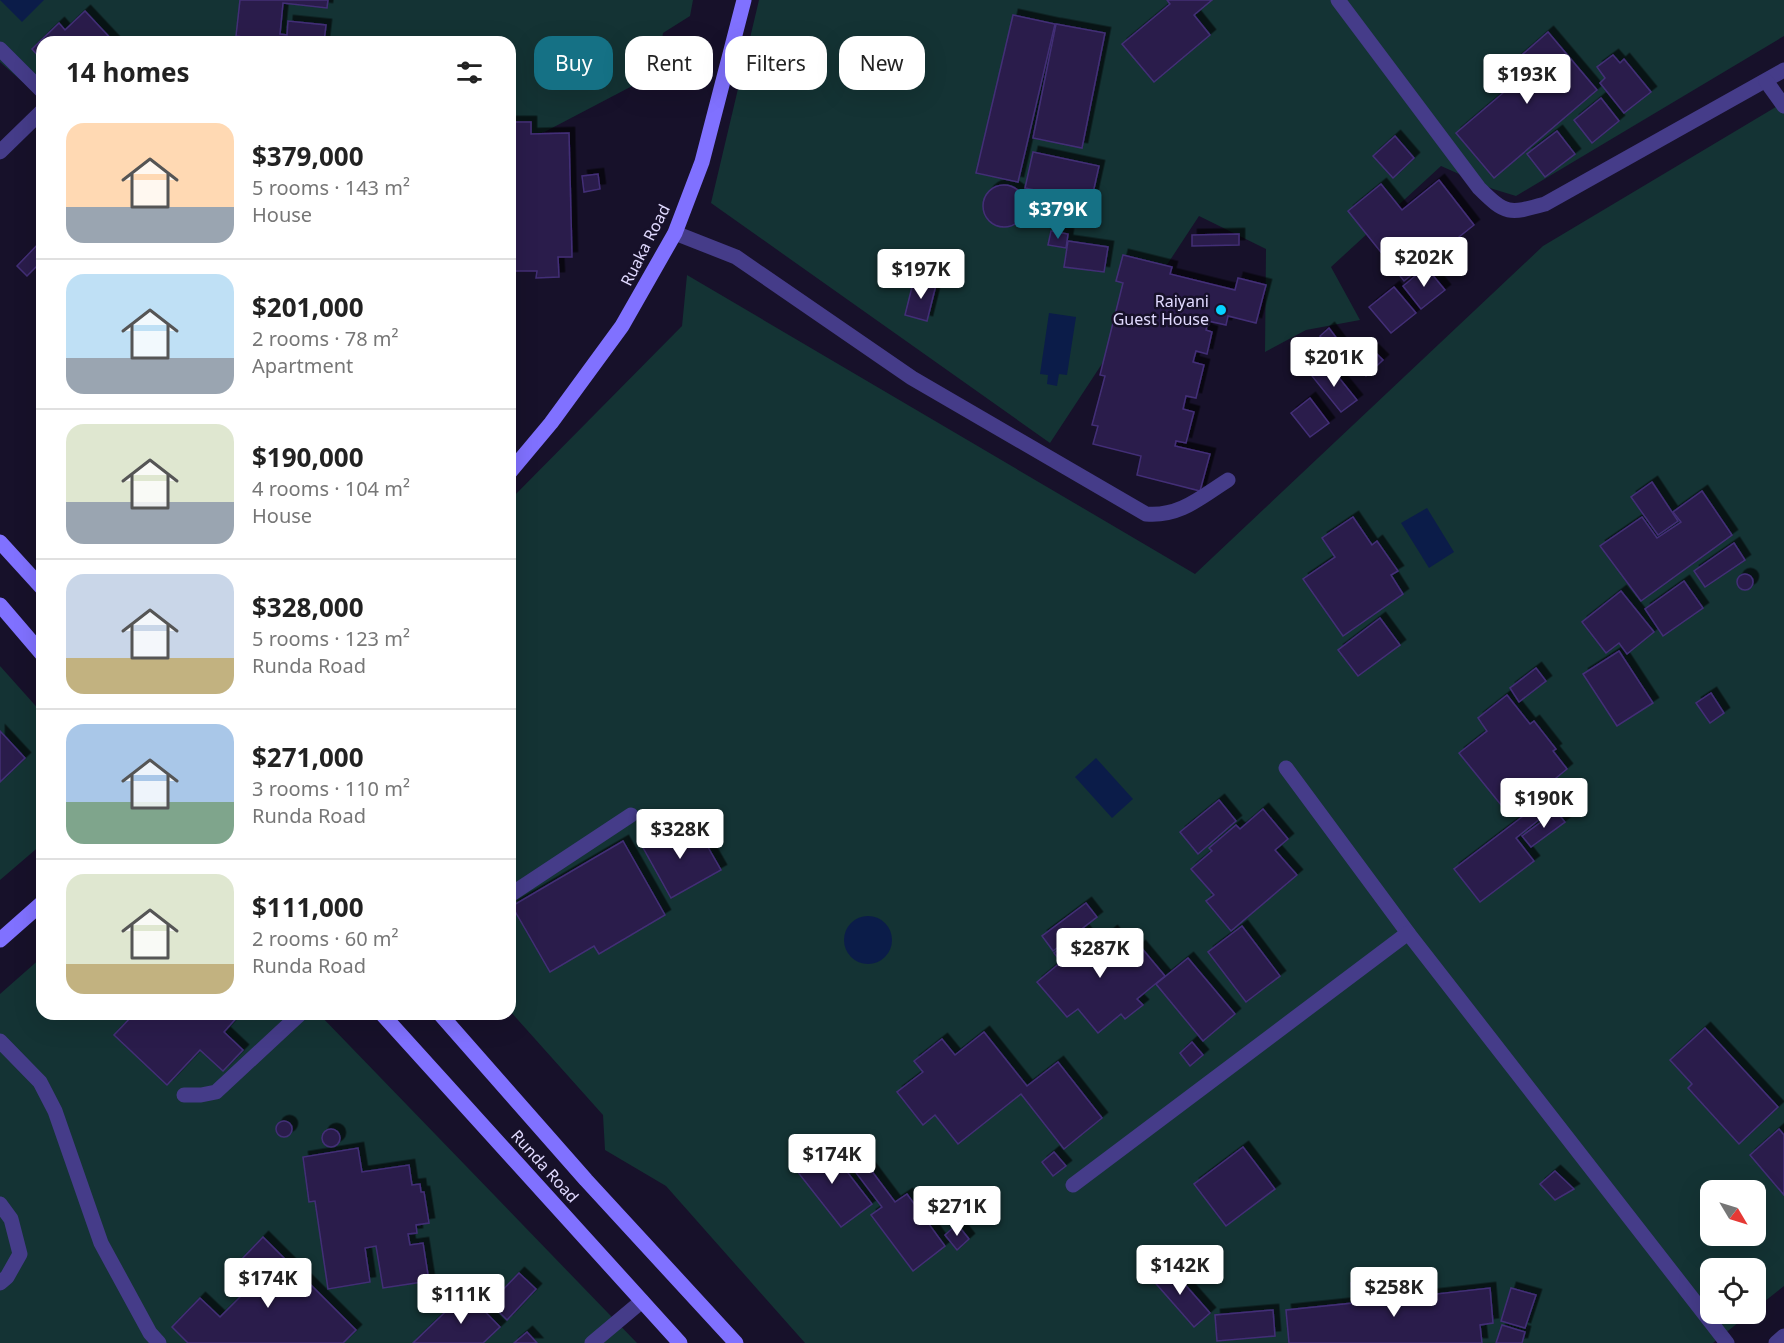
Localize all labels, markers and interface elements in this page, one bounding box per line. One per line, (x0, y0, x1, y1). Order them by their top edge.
chip: Buy (534, 36, 613, 90)
chip: Rent (625, 36, 713, 90)
chip: Filters (725, 36, 827, 90)
chip: New (839, 36, 925, 90)
text: 14 homes (66, 54, 190, 90)
pin: $193K (1485, 54, 1569, 105)
icon: filters (453, 56, 486, 89)
text: $193K (1497, 60, 1557, 87)
text: $379,000 (252, 138, 364, 174)
icon: home (114, 147, 186, 219)
text: 5 rooms · 143 m² (252, 174, 410, 201)
pin: $379K (1016, 189, 1100, 240)
text: $379K (1028, 195, 1088, 222)
street label: Ruaka Road (615, 200, 675, 290)
text: House (252, 201, 312, 228)
pin: $202K (1382, 237, 1466, 288)
text: $202K (1394, 243, 1454, 270)
pin: $197K (879, 249, 963, 300)
text: $197K (891, 255, 951, 282)
text: $201,000 (252, 289, 364, 325)
place label: Raiyani Guest House (1113, 290, 1209, 330)
icon: home (114, 298, 186, 370)
marker: Raiyani Guest House (1214, 303, 1228, 317)
text: 2 rooms · 78 m² (252, 325, 399, 352)
pin: $201K (1292, 337, 1376, 388)
text: $201K (1304, 343, 1364, 370)
text: Apartment (252, 352, 353, 379)
text: $190,000 (252, 439, 364, 475)
icon: home (114, 448, 186, 520)
text: 4 rooms · 104 m² (252, 475, 410, 502)
text: House (252, 502, 312, 529)
text: $328,000 (252, 589, 364, 625)
icon: home (114, 598, 186, 670)
text: 5 rooms · 123 m² (252, 625, 410, 652)
text: Runda Road (252, 652, 366, 679)
text: $271,000 (252, 739, 364, 775)
icon: home (114, 748, 186, 820)
text: 3 rooms · 110 m² (252, 775, 410, 802)
pin: $190K (1502, 778, 1586, 829)
text: $190K (1514, 784, 1574, 811)
text: Runda Road (252, 802, 366, 829)
pin: $328K (638, 809, 722, 860)
text: $328K (650, 815, 710, 842)
text: $111,000 (252, 889, 364, 925)
icon: home (114, 898, 186, 970)
text: 2 rooms · 60 m² (252, 925, 399, 952)
pin: $287K (1058, 928, 1142, 979)
text: $287K (1070, 934, 1130, 961)
text: Runda Road (252, 952, 366, 979)
street label: Runda Road (506, 1125, 584, 1207)
pin: $174K (790, 1134, 874, 1185)
text: $174K (802, 1140, 862, 1167)
north arrow (1700, 1180, 1766, 1246)
map controls (1700, 1180, 1766, 1324)
pin: $271K (915, 1186, 999, 1237)
text: $271K (927, 1192, 987, 1219)
pin: $142K (1138, 1245, 1222, 1296)
text: $142K (1150, 1251, 1210, 1278)
pin: $174K (226, 1258, 310, 1309)
button: locate (1700, 1258, 1766, 1324)
text: $174K (238, 1264, 298, 1291)
pin: $258K (1352, 1267, 1436, 1318)
text: $258K (1364, 1273, 1424, 1300)
pin: $111K (419, 1274, 503, 1325)
text: $111K (431, 1280, 491, 1307)

